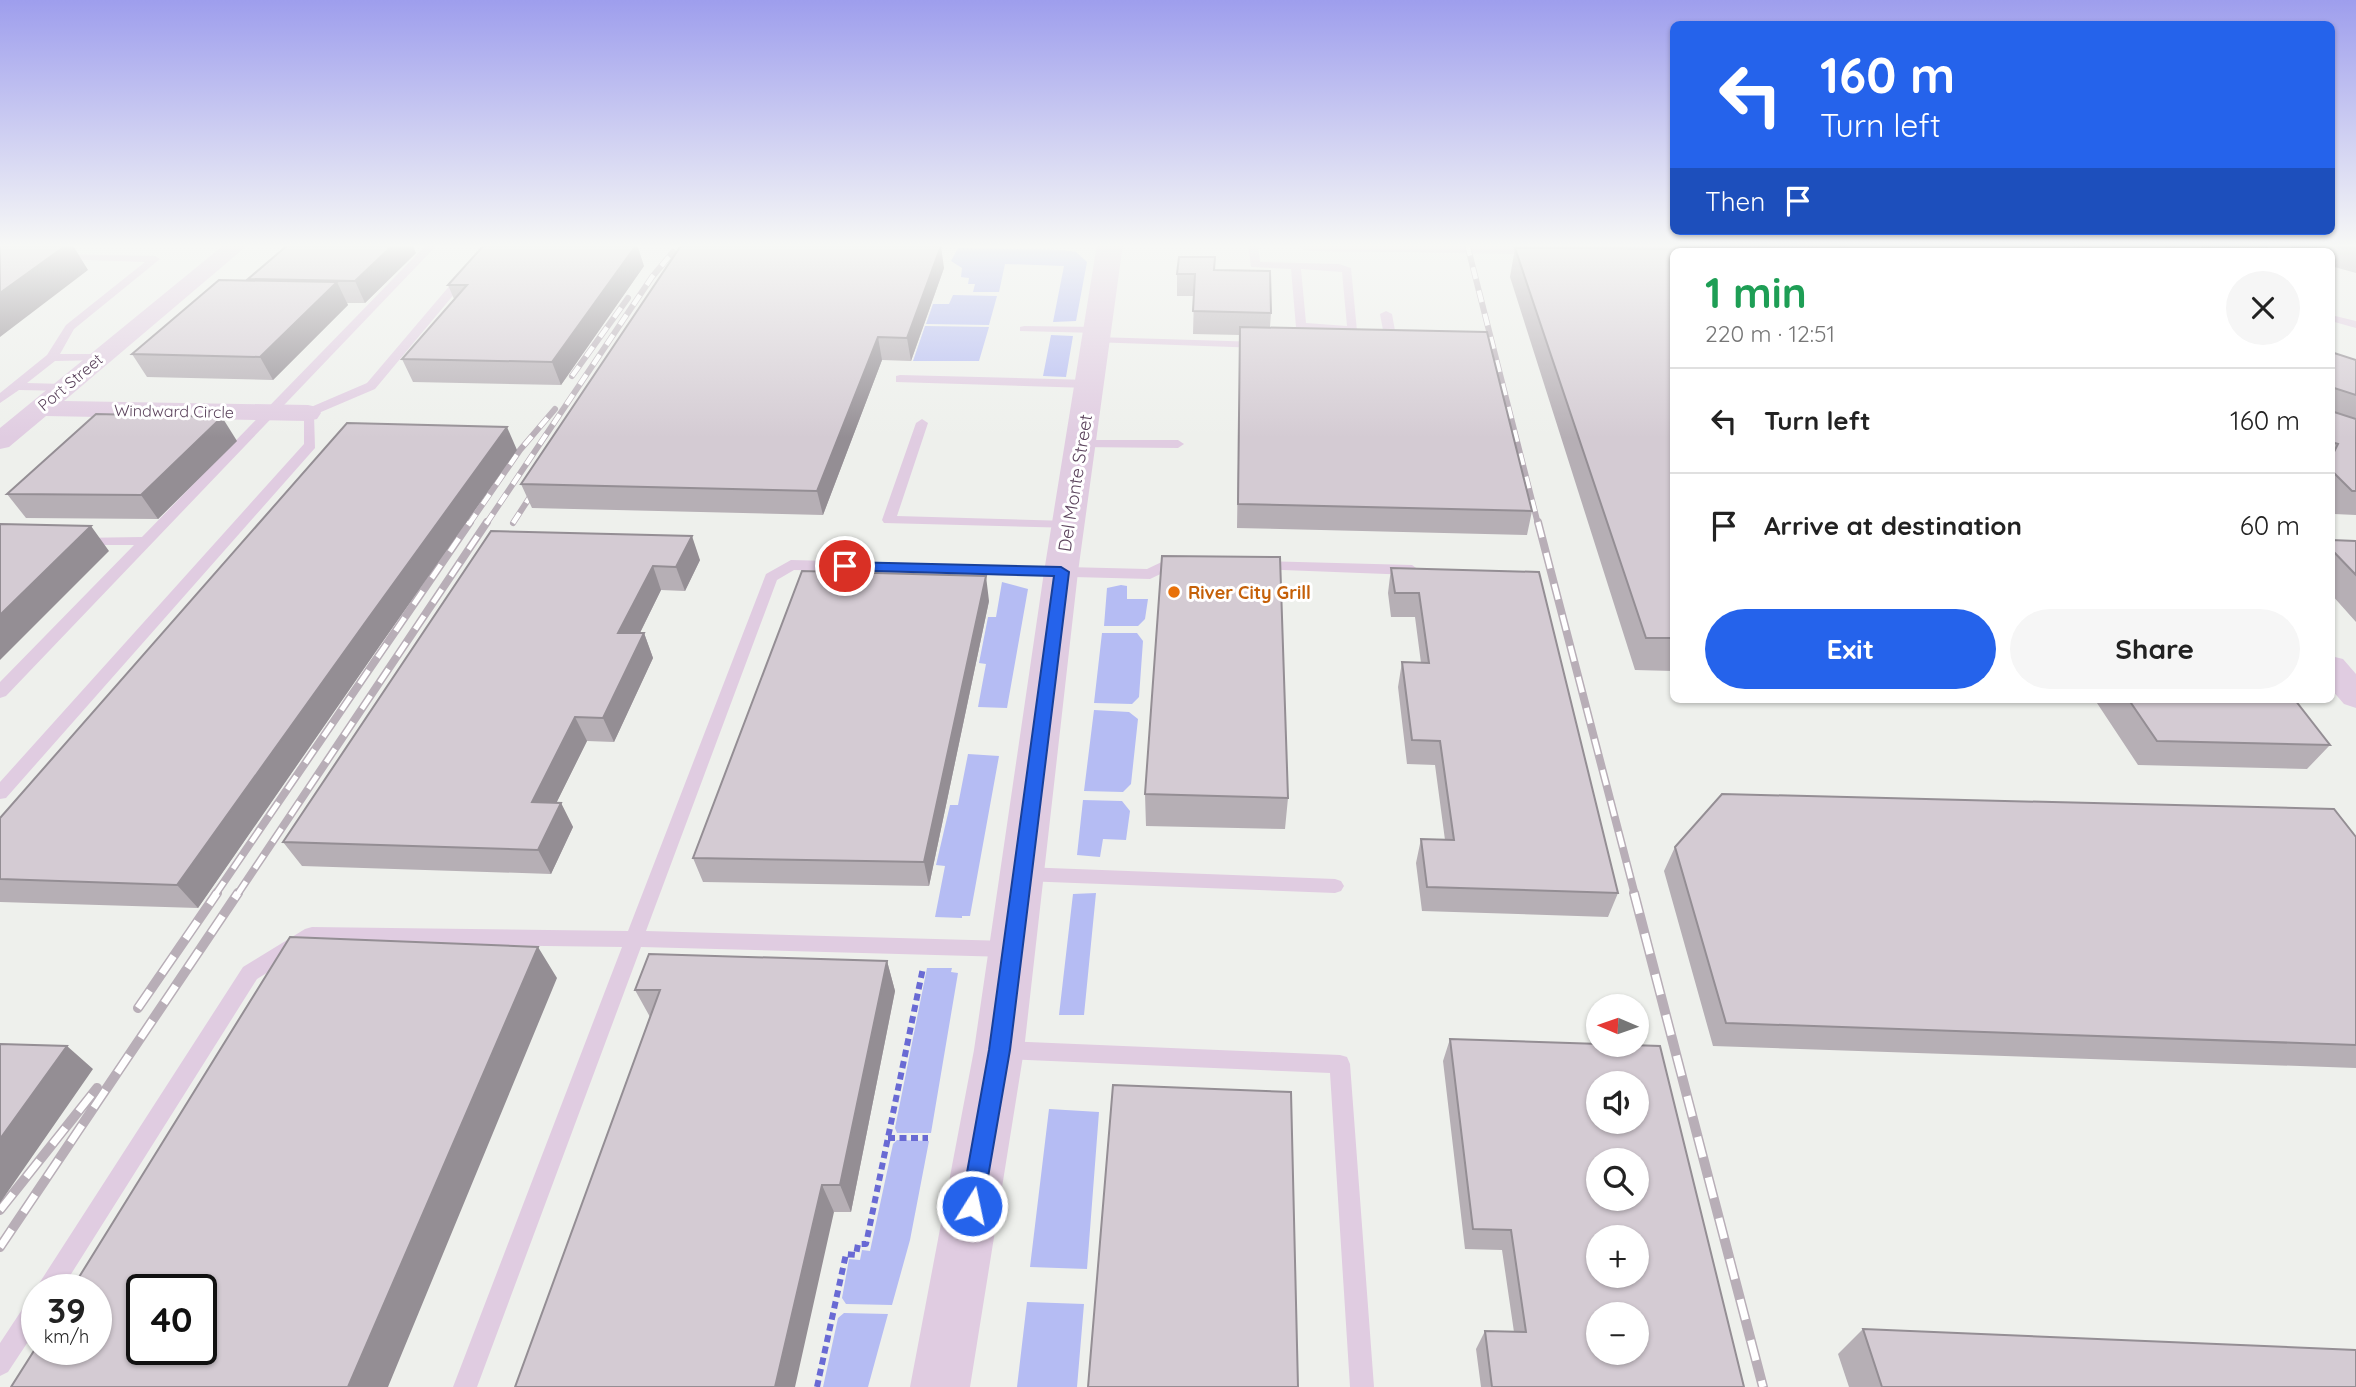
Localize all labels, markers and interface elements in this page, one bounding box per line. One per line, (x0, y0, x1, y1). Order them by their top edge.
text: 160 m (1820, 44, 1955, 105)
icon: left (1705, 49, 1796, 140)
text: Turn left (1820, 105, 1941, 145)
icon: arrive (1779, 182, 1817, 220)
text: Then (1705, 185, 1765, 218)
text: 1 min (1705, 266, 1807, 319)
button: close (2226, 271, 2300, 345)
text: 220 m · 12:51 (1705, 319, 1835, 348)
street label: Port Street (33, 349, 107, 415)
street label: Windward Circle (114, 400, 234, 422)
icon: left (1705, 402, 1743, 440)
text: Turn left (1764, 404, 1871, 437)
text: 160 m (2230, 404, 2300, 437)
street label: Del Monte Street (1053, 413, 1097, 553)
icon: arrive (1705, 507, 1743, 545)
text: Arrive at destination (1764, 509, 2022, 542)
text: 60 m (2240, 509, 2300, 542)
pin (815, 536, 875, 596)
icon: arrive (826, 547, 864, 585)
place label: River City Grill (1188, 581, 1311, 604)
marker: River City Grill (1166, 584, 1182, 600)
button: Exit (1705, 609, 1996, 689)
button: Share (2010, 609, 2300, 689)
north arrow (1586, 994, 1648, 1057)
map controls (1586, 994, 1649, 1365)
button: sound (1586, 1071, 1649, 1134)
button: search (1586, 1148, 1649, 1211)
position arrow (935, 1169, 1009, 1243)
button: + (1586, 1225, 1649, 1288)
speed limit sign: 40 (126, 1274, 217, 1365)
text: 39 (47, 1288, 86, 1332)
button: − (1586, 1302, 1649, 1365)
text: km/h (44, 1325, 89, 1348)

